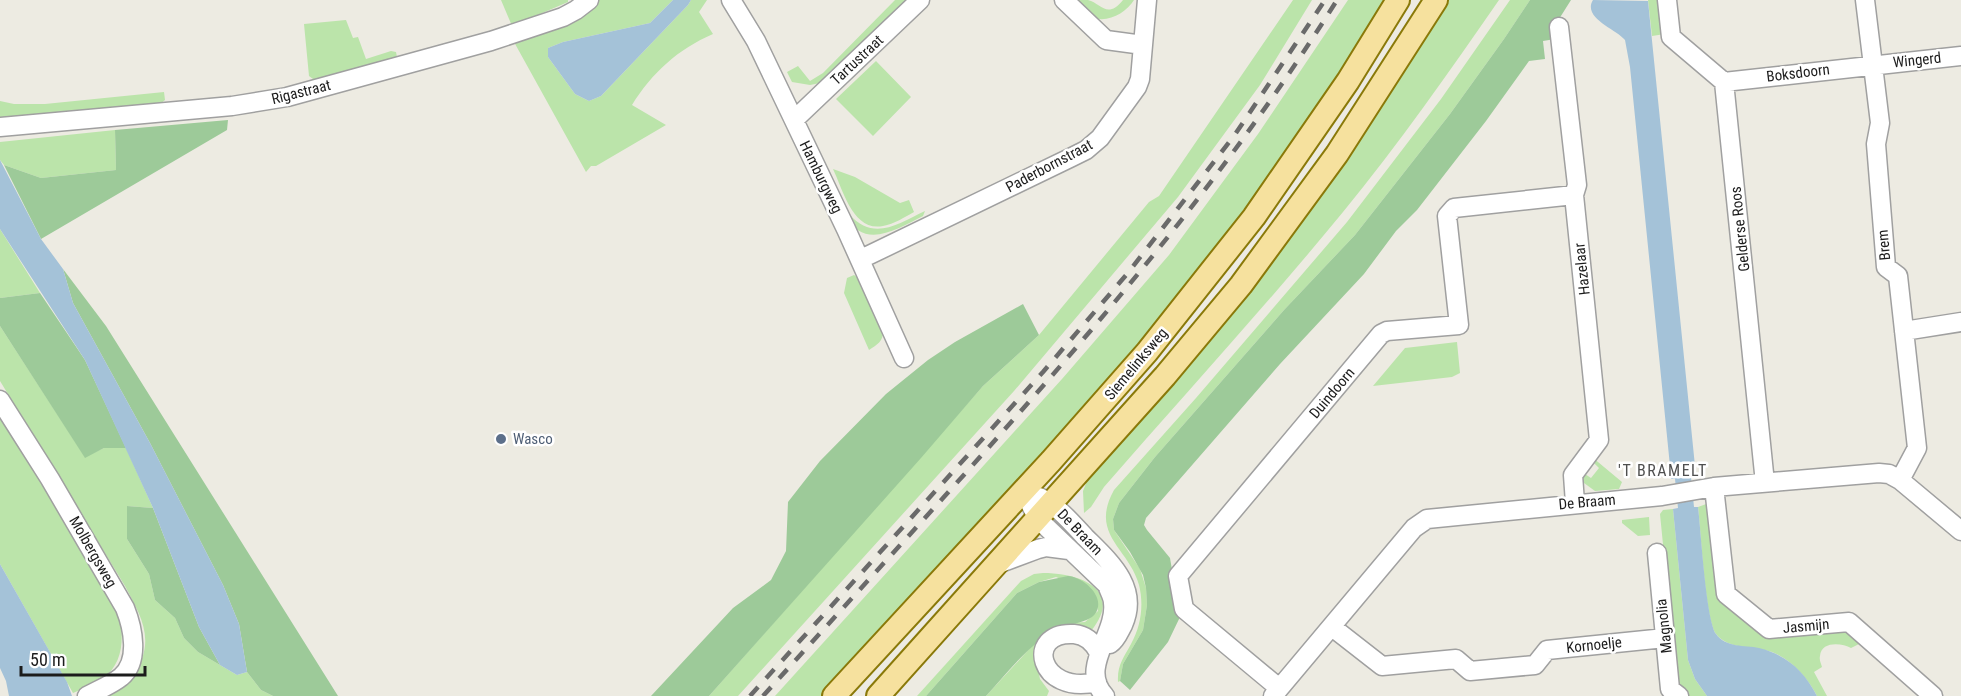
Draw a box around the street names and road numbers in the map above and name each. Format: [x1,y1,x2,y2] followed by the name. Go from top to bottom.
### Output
[827,31,887,89] street label: Tartustraat
[1892,49,1942,71] street label: Wingerd
[1765,60,1831,86] street label: Boksdoorn
[270,76,332,108] street label: Rigastraat
[1003,136,1095,196] street label: Paderbornstraat
[796,138,846,216] street label: Hamburgweg
[1727,185,1753,272] street label: Gelderse Roos
[1874,229,1894,261] street label: Brem
[1570,242,1594,296] street label: Hazelaar
[1101,324,1171,404] street label: Siemelinksweg
[1306,364,1358,422] street label: Duindoorn
[1558,491,1616,513] street label: De Braam
[1054,505,1106,559] street label: De Braam
[65,513,121,591] street label: Molbergsweg
[1652,598,1676,654] street label: Magnolia
[1782,615,1830,637] street label: Jasmijn
[1565,633,1623,657] street label: Kornoelje

